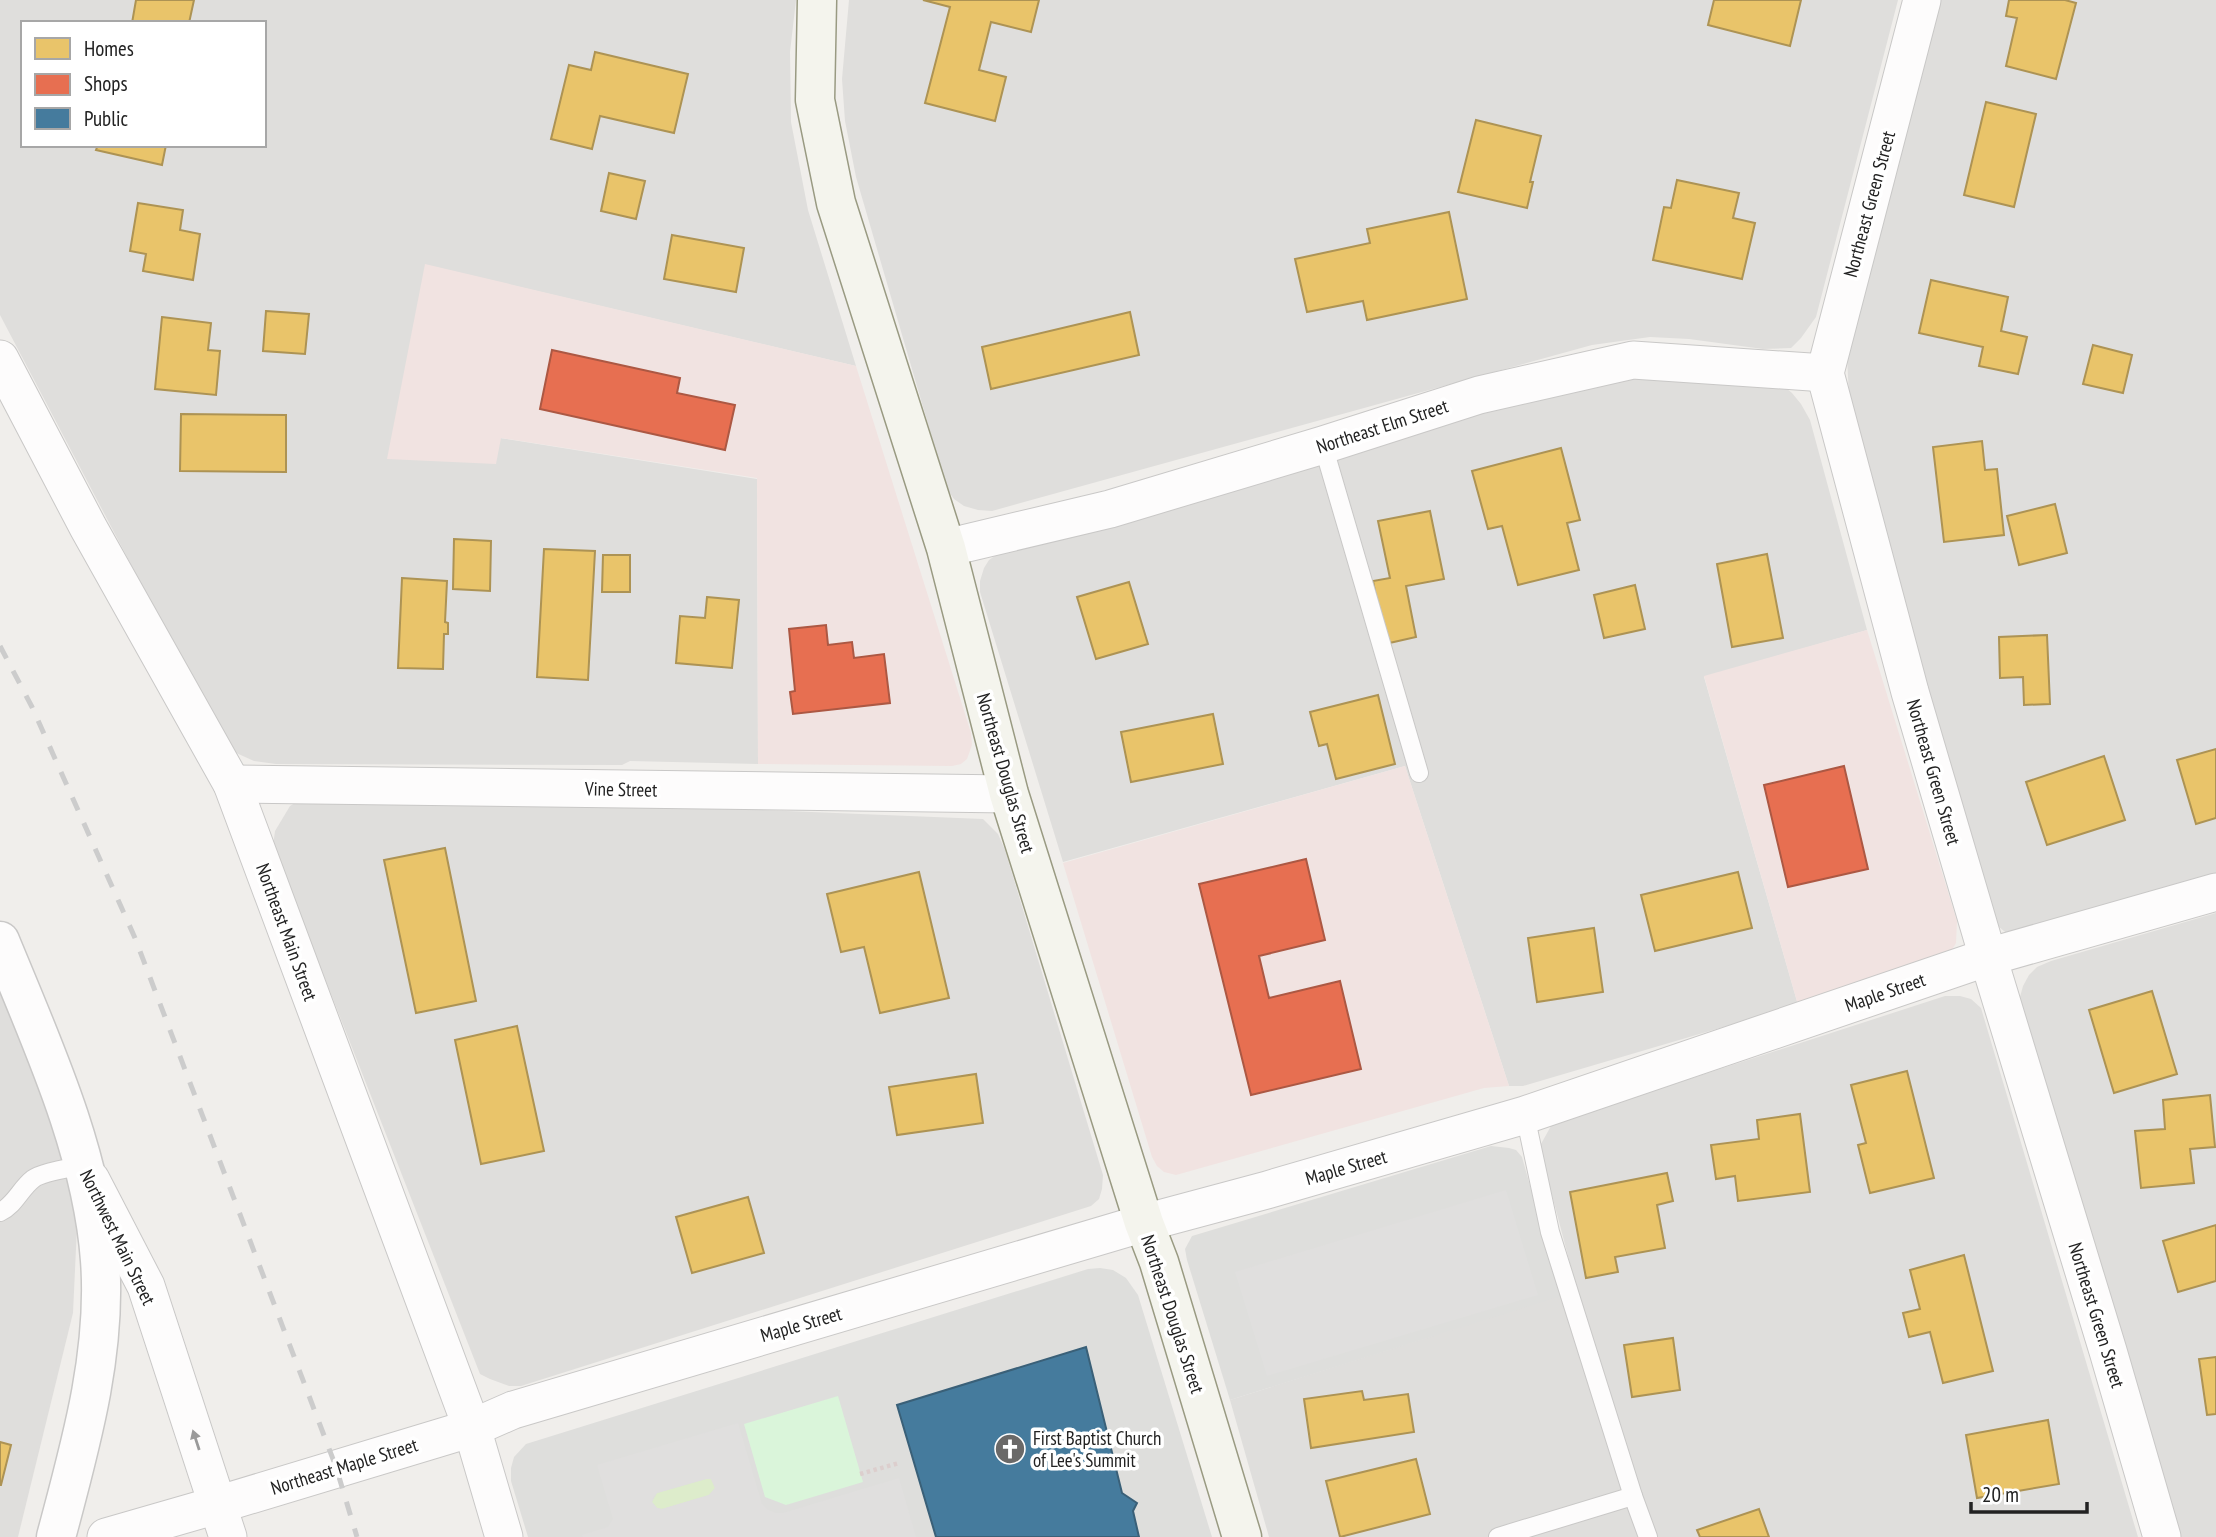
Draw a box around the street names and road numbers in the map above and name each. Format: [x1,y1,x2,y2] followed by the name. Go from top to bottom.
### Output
[1838,127,1900,280] street label: Northeast Green Street
[1313,393,1452,459] street label: Northeast Elm Street
[972,690,1041,856] street label: Northeast Douglas Street
[1902,696,1967,848] street label: Northeast Green Street
[584,776,658,802] street label: Vine Street
[251,860,323,1005] street label: Northeast Main Street
[1842,967,1929,1017] street label: Maple Street
[1303,1144,1390,1190] street label: Maple Street
[75,1165,162,1309] street label: Northwest Main Street
[1136,1232,1210,1397] street label: Northeast Douglas Street
[2064,1239,2131,1391] street label: Northeast Green Street
[758,1301,845,1347] street label: Maple Street
[268,1432,421,1500] street label: Northeast Maple Street

